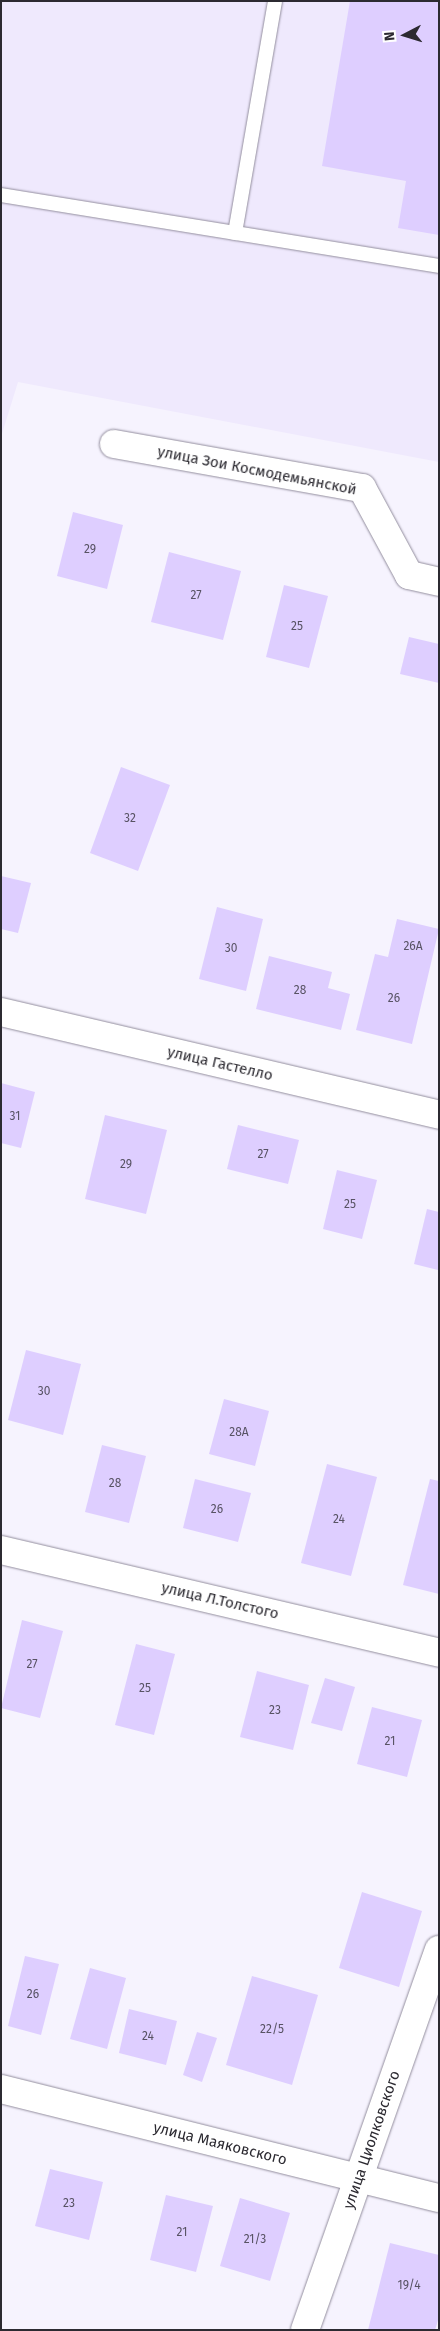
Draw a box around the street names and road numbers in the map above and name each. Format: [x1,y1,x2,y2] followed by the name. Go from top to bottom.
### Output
[156,443,358,499] street label: улица Зои Космодемьянской
[166,1043,274,1085] street label: улица Гастелло
[160,1579,280,1623] street label: улица Л.Толстого
[340,2068,404,2212] street label: улица Циолковского
[151,2119,289,2169] street label: улица Маяковского

